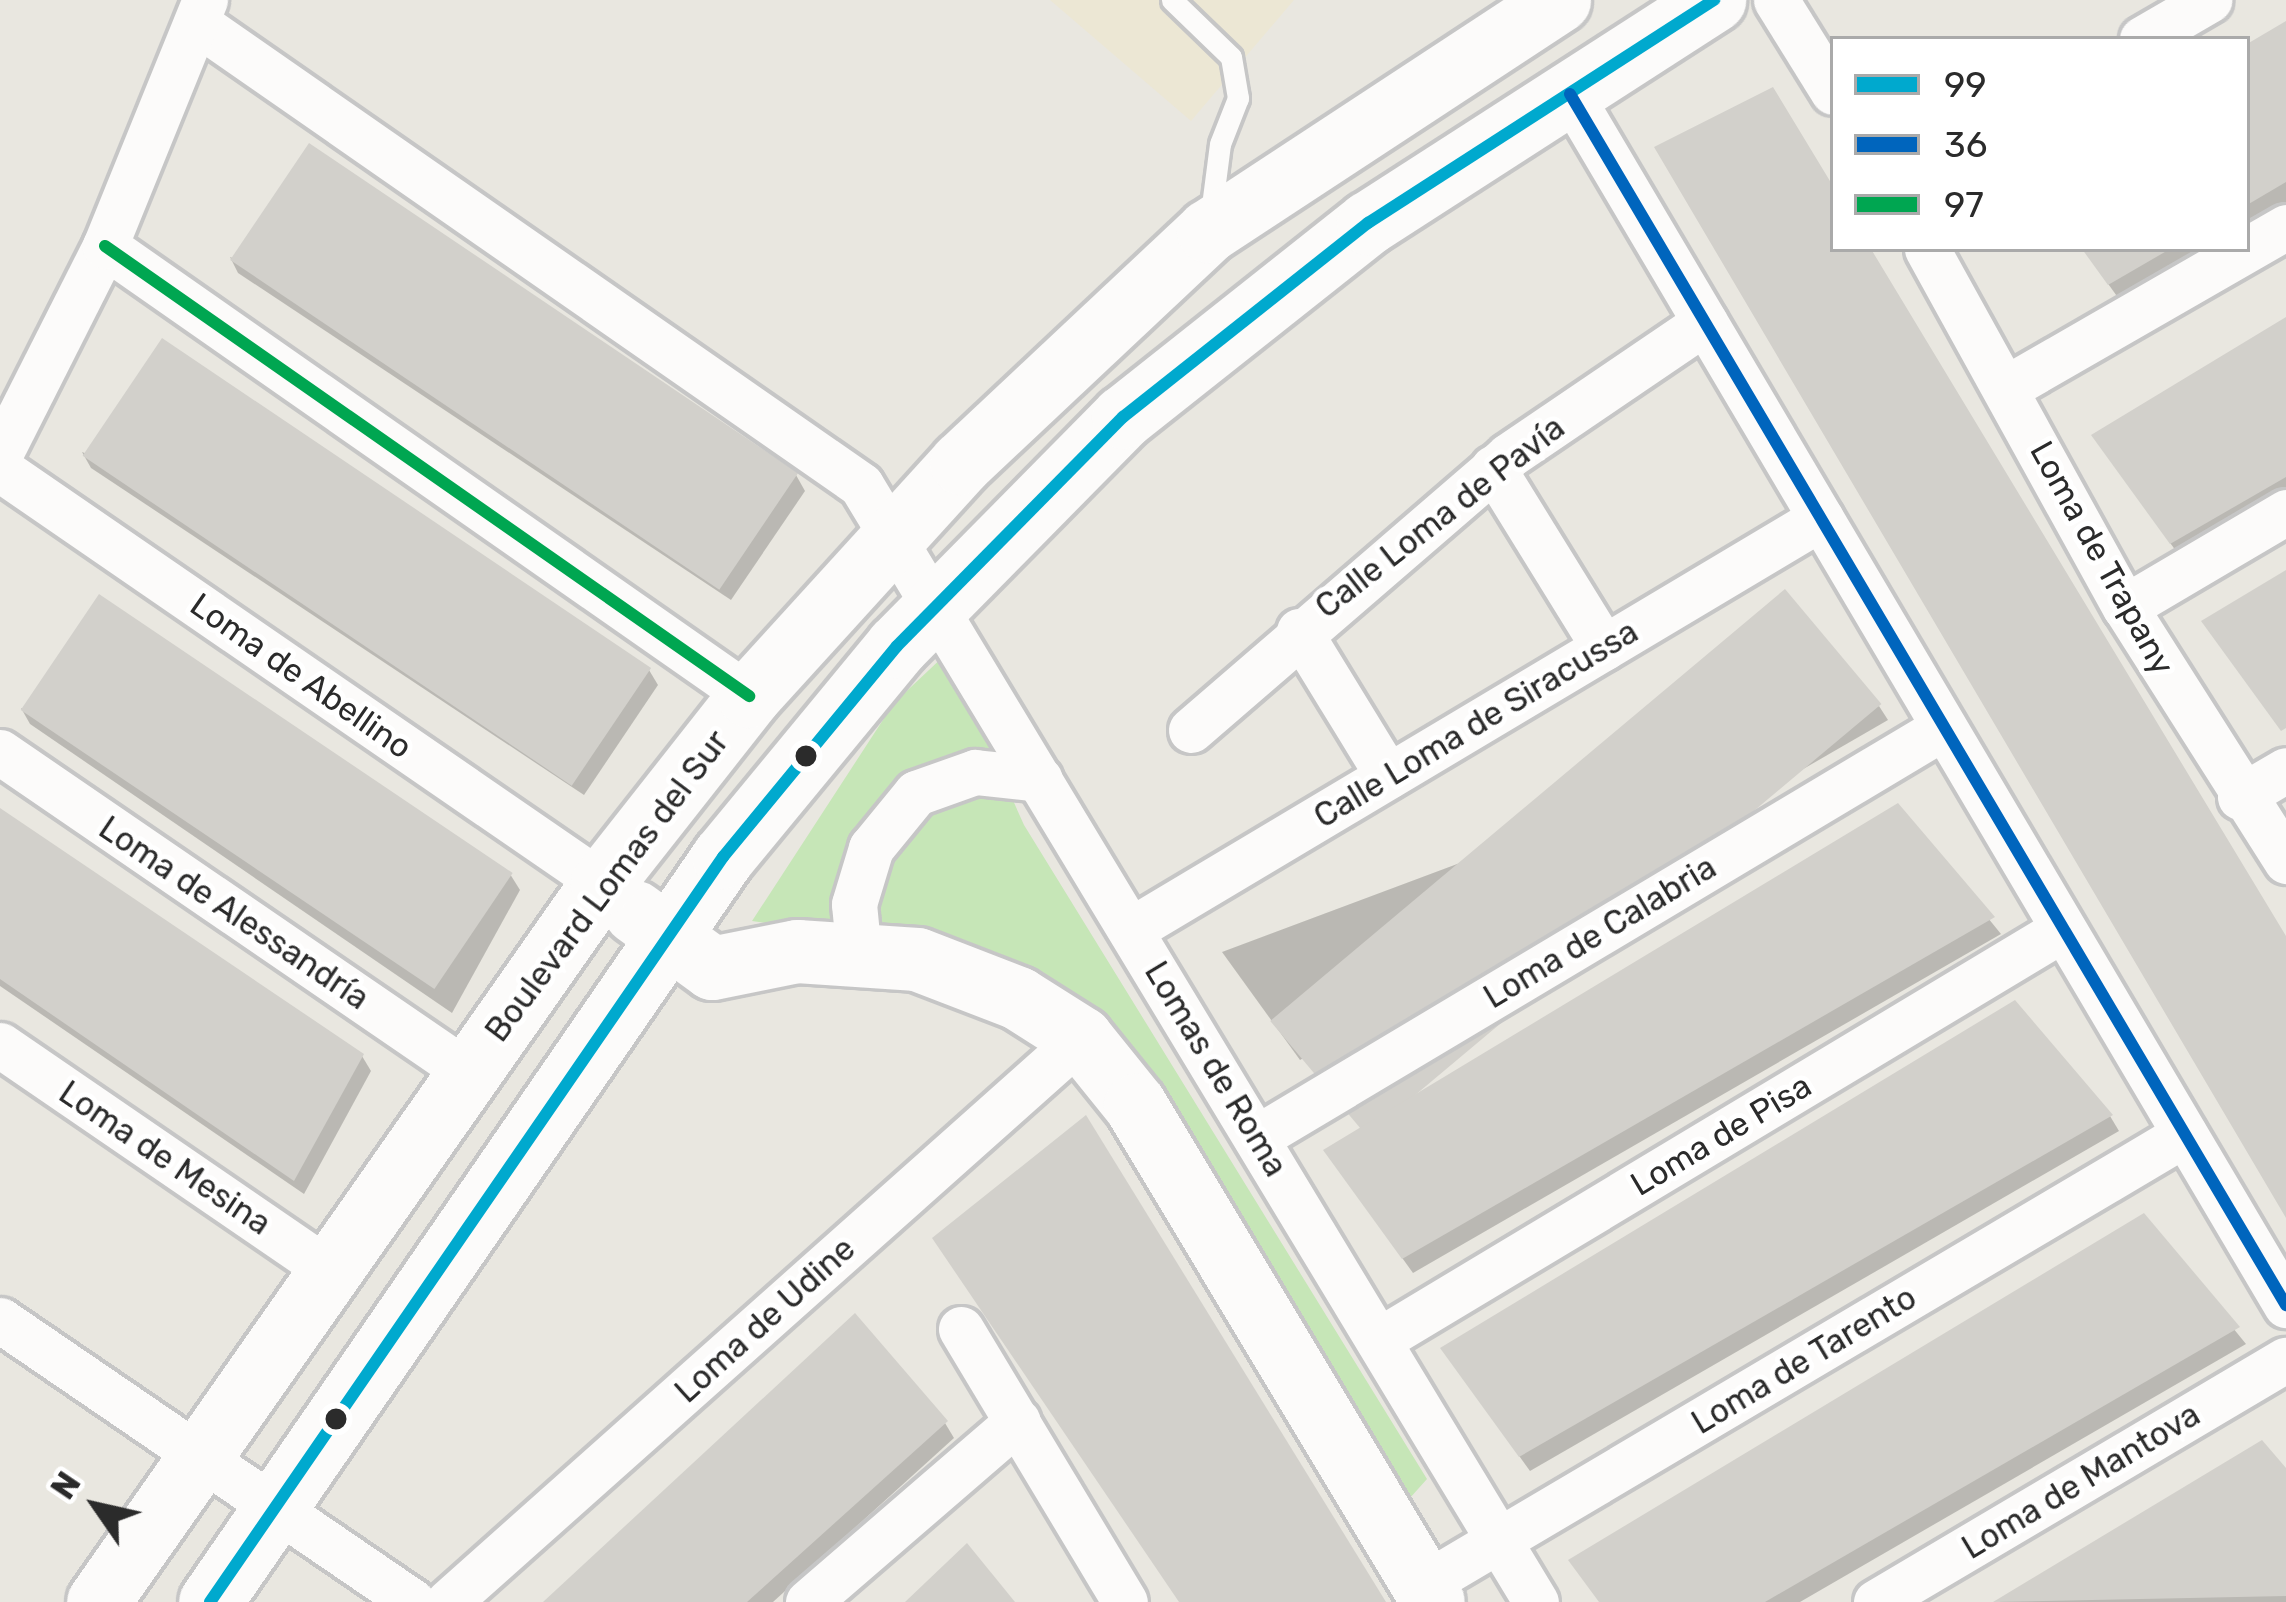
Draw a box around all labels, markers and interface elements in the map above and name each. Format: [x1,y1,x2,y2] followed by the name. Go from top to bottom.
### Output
[1830,36,2250,252] legend
[1944,63,1987,106] text: 99
[1944,123,1987,166] text: 36
[1944,183,1984,226] text: 97
[1308,407,1572,627] street label: Calle Loma de Pavía
[2021,434,2183,682] street label: Loma de Trapany
[182,585,420,767] street label: Loma de Abellino
[1307,612,1645,836] street label: Calle Loma de Siracussa
[477,723,737,1049] street label: Boulevard Lomas del Sur
[795,745,817,767] unlabelled marker
[91,808,377,1018] street label: Loma de Alessandría
[1477,847,1723,1017] street label: Loma de Calabria
[1136,954,1296,1184] street label: Lomas de Roma
[1624,1066,1818,1204] street label: Loma de Pisa
[52,1073,278,1243] street label: Loma de Mesina
[667,1229,863,1411] street label: Loma de Udine
[1684,1277,1924,1443] street label: Loma de Tarento
[1955,1394,2207,1568] street label: Loma de Mantova
[325,1408,347,1430] unlabelled marker
[36,1446,156,1566] north arrow
[43,1465,89,1506] text: N

